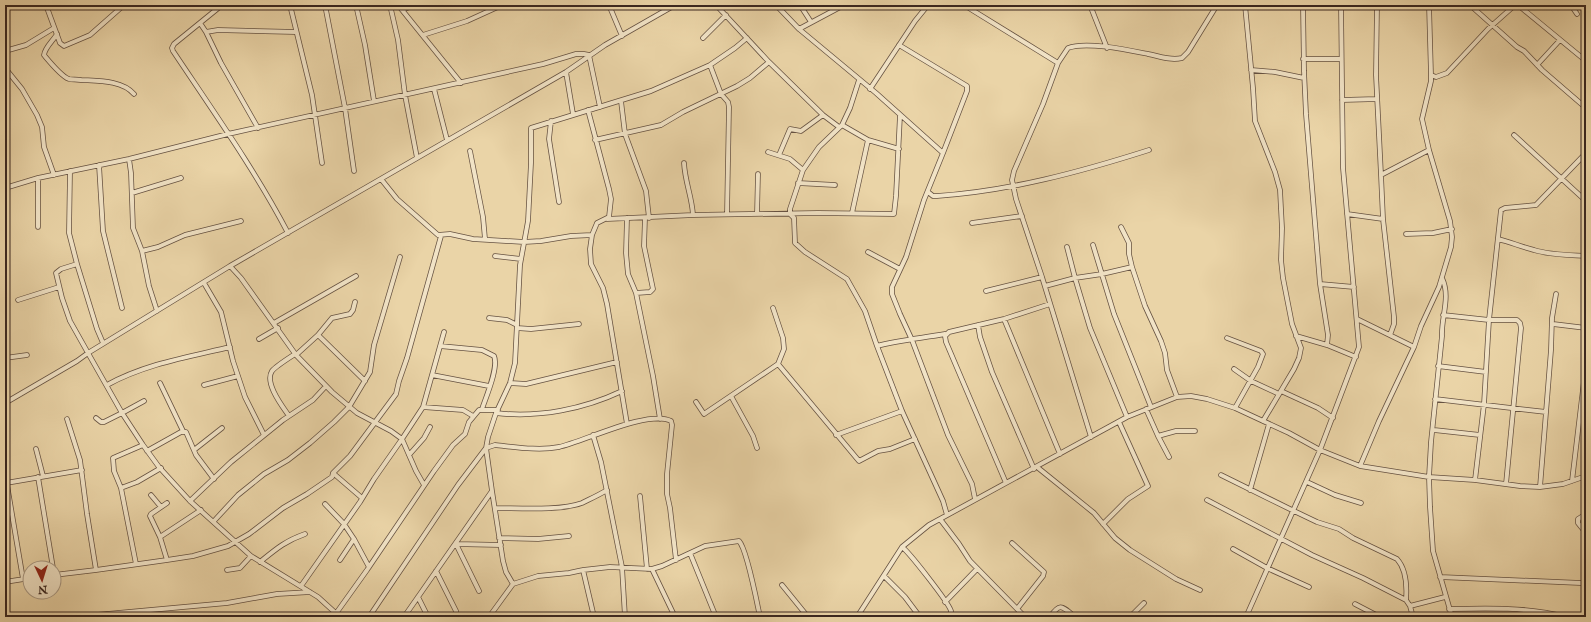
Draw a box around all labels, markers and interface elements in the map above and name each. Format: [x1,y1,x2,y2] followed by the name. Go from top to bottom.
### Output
[22,560,62,600] north arrow
[37,582,49,596] text: N

